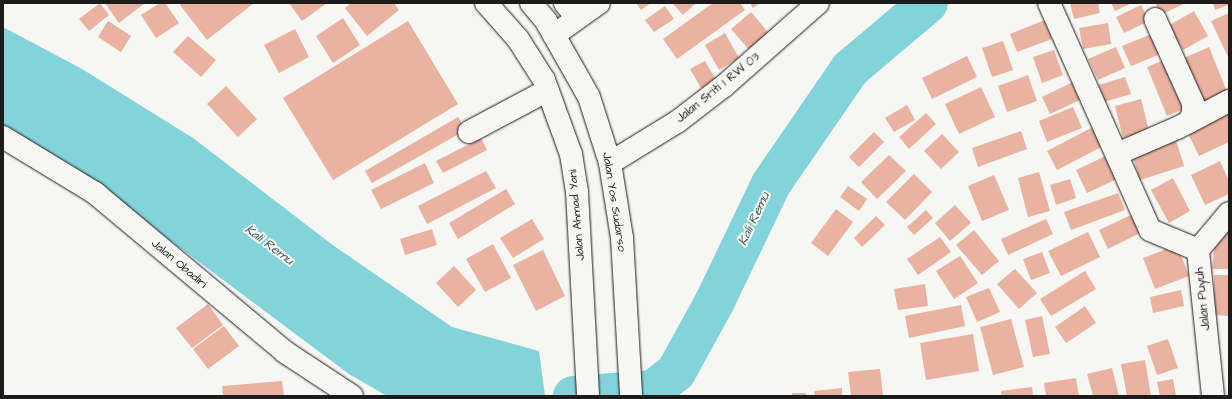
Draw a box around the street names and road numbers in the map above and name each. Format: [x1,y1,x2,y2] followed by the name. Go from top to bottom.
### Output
[673,50,763,126] street label: Jalan Sriti 1 RW 03
[599,151,629,253] street label: Jalan Yos Sudarso
[566,169,588,261] street label: Jalan Ahmad Yani
[148,236,210,292] street label: Jalan Obadiri
[1193,267,1213,331] street label: Jalan Puyuh

